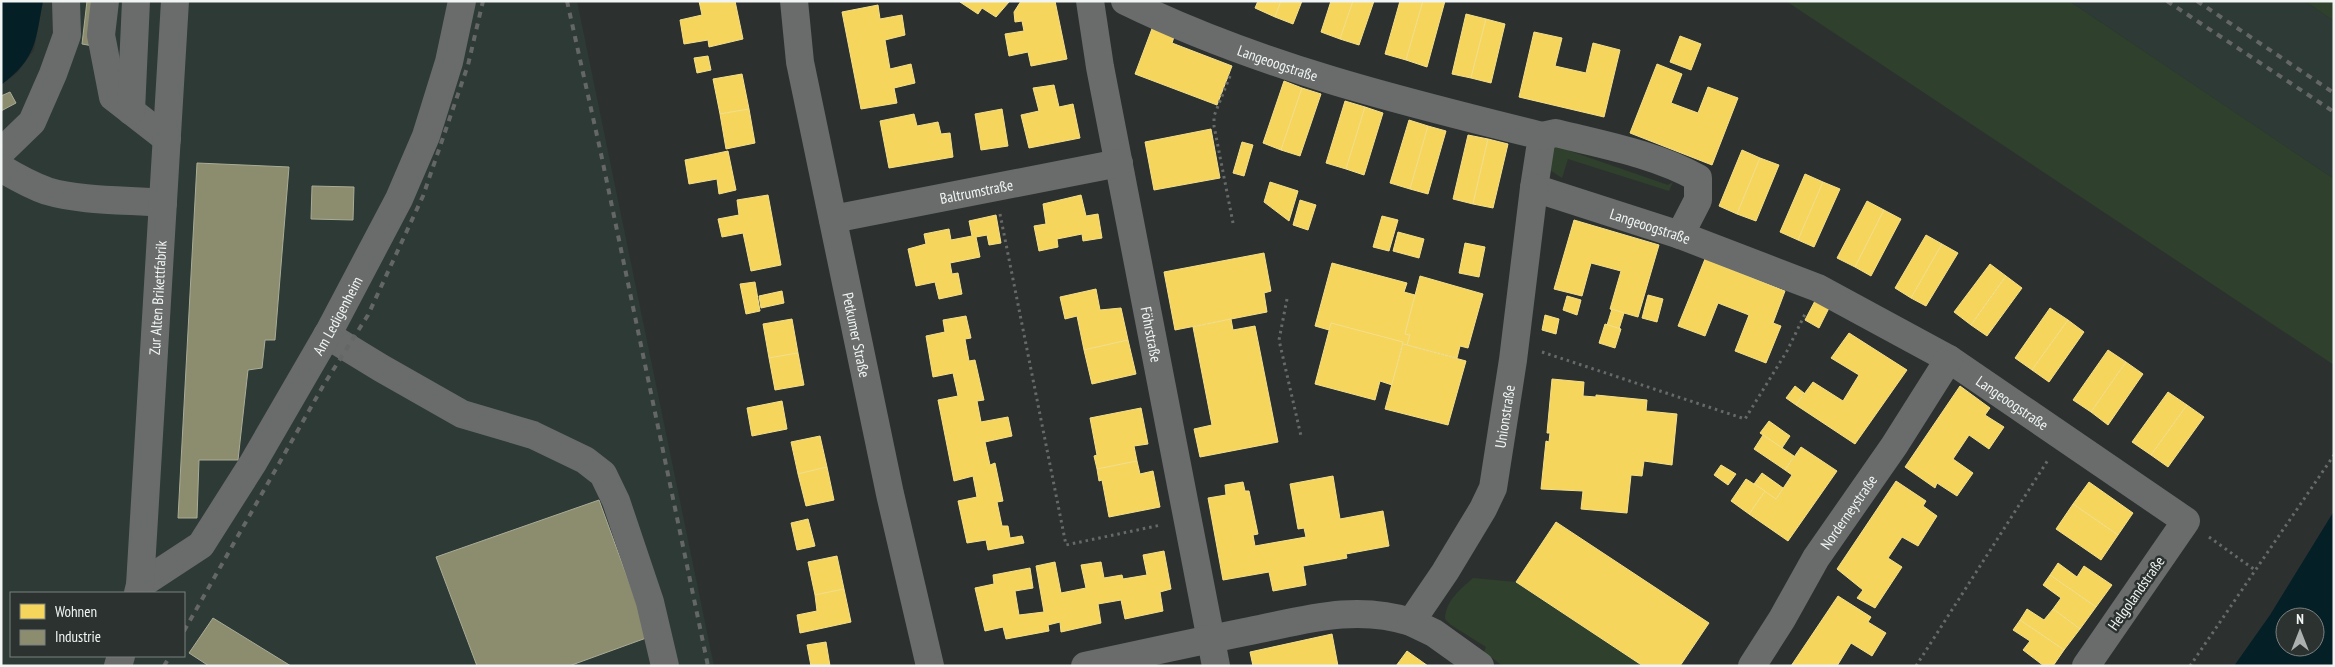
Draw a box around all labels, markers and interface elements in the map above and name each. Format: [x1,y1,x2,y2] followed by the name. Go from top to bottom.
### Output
[1235,40,1320,85] street label: Langeoogstraße
[938,175,1014,207] street label: Baltrumstraße
[1608,204,1693,248] street label: Langeoogstraße
[144,240,170,356] street label: Zur Alten Brikettfabrik
[308,273,366,358] street label: Am Ledigenheim
[839,291,875,379] street label: Petkumer Straße
[1137,305,1166,364] street label: Föhrstraße
[1973,371,2052,434] street label: Langeoogstraße
[1490,383,1519,449] street label: Unionstraße
[1816,471,1881,553] street label: Norderneystraße
[2104,552,2168,634] street label: Helgolandstraße
[10,592,185,657] legend
[55,602,97,621] text: Wohnen
[2275,607,2325,657] north arrow
[2296,610,2304,628] text: N
[55,627,101,646] text: Industrie

